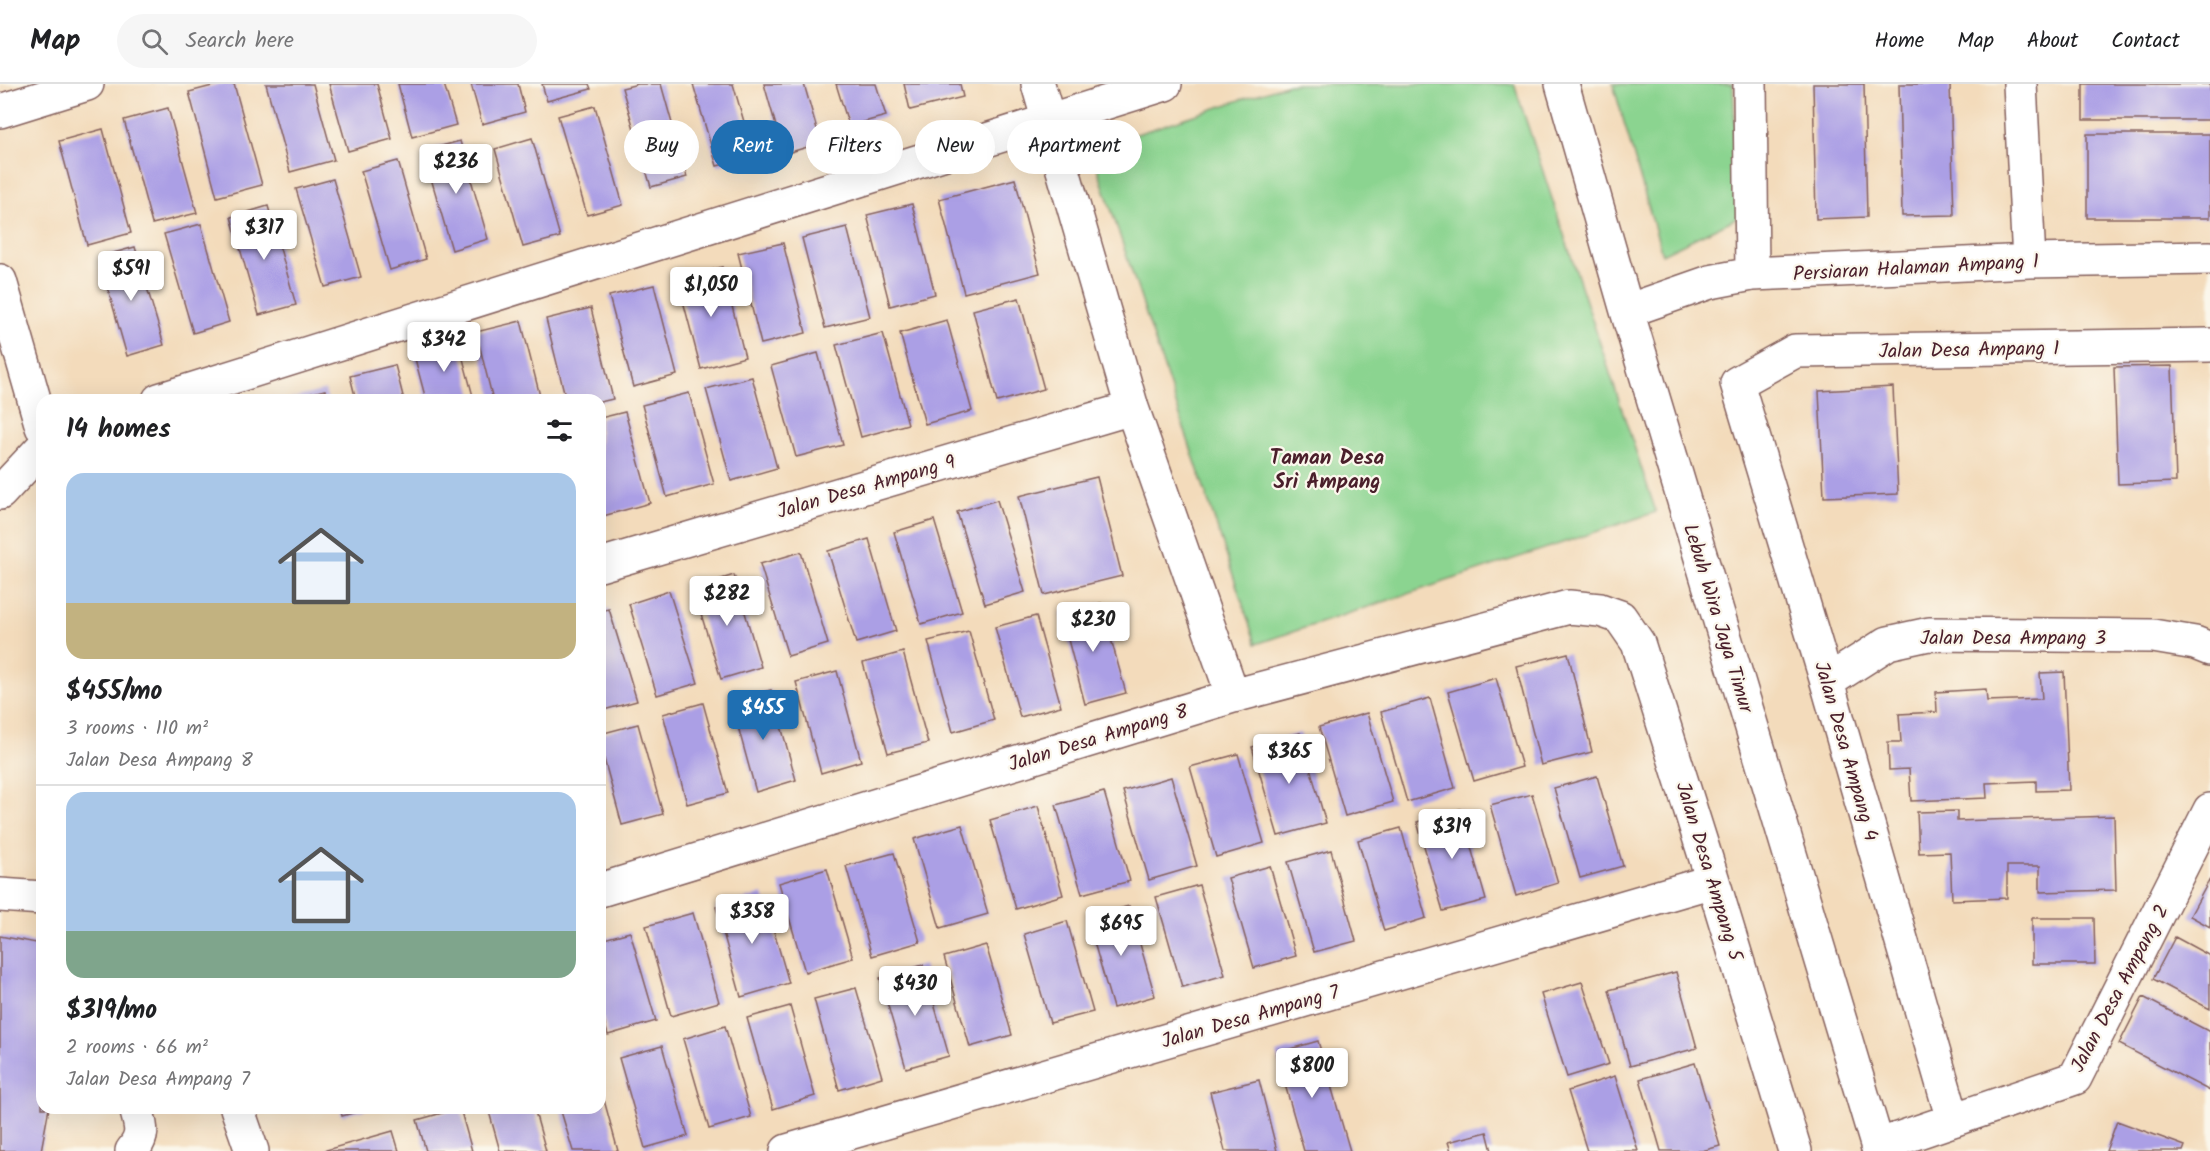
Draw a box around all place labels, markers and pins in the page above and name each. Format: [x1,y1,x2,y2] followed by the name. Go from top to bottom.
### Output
[420,144,492,195] pin: $236
[228,210,300,261] pin: $317
[95,251,167,302] pin: $591
[662,267,760,318] pin: $1,050
[408,322,480,373] pin: $342
[691,576,763,627] pin: $282
[1057,602,1129,653] pin: $230
[727,690,799,741] pin: $455
[1253,734,1325,785] pin: $365
[1416,809,1488,860] pin: $319
[716,894,788,945] pin: $358
[1085,906,1157,957] pin: $695
[879,966,951,1017] pin: $430
[1276,1048,1348,1099] pin: $800

